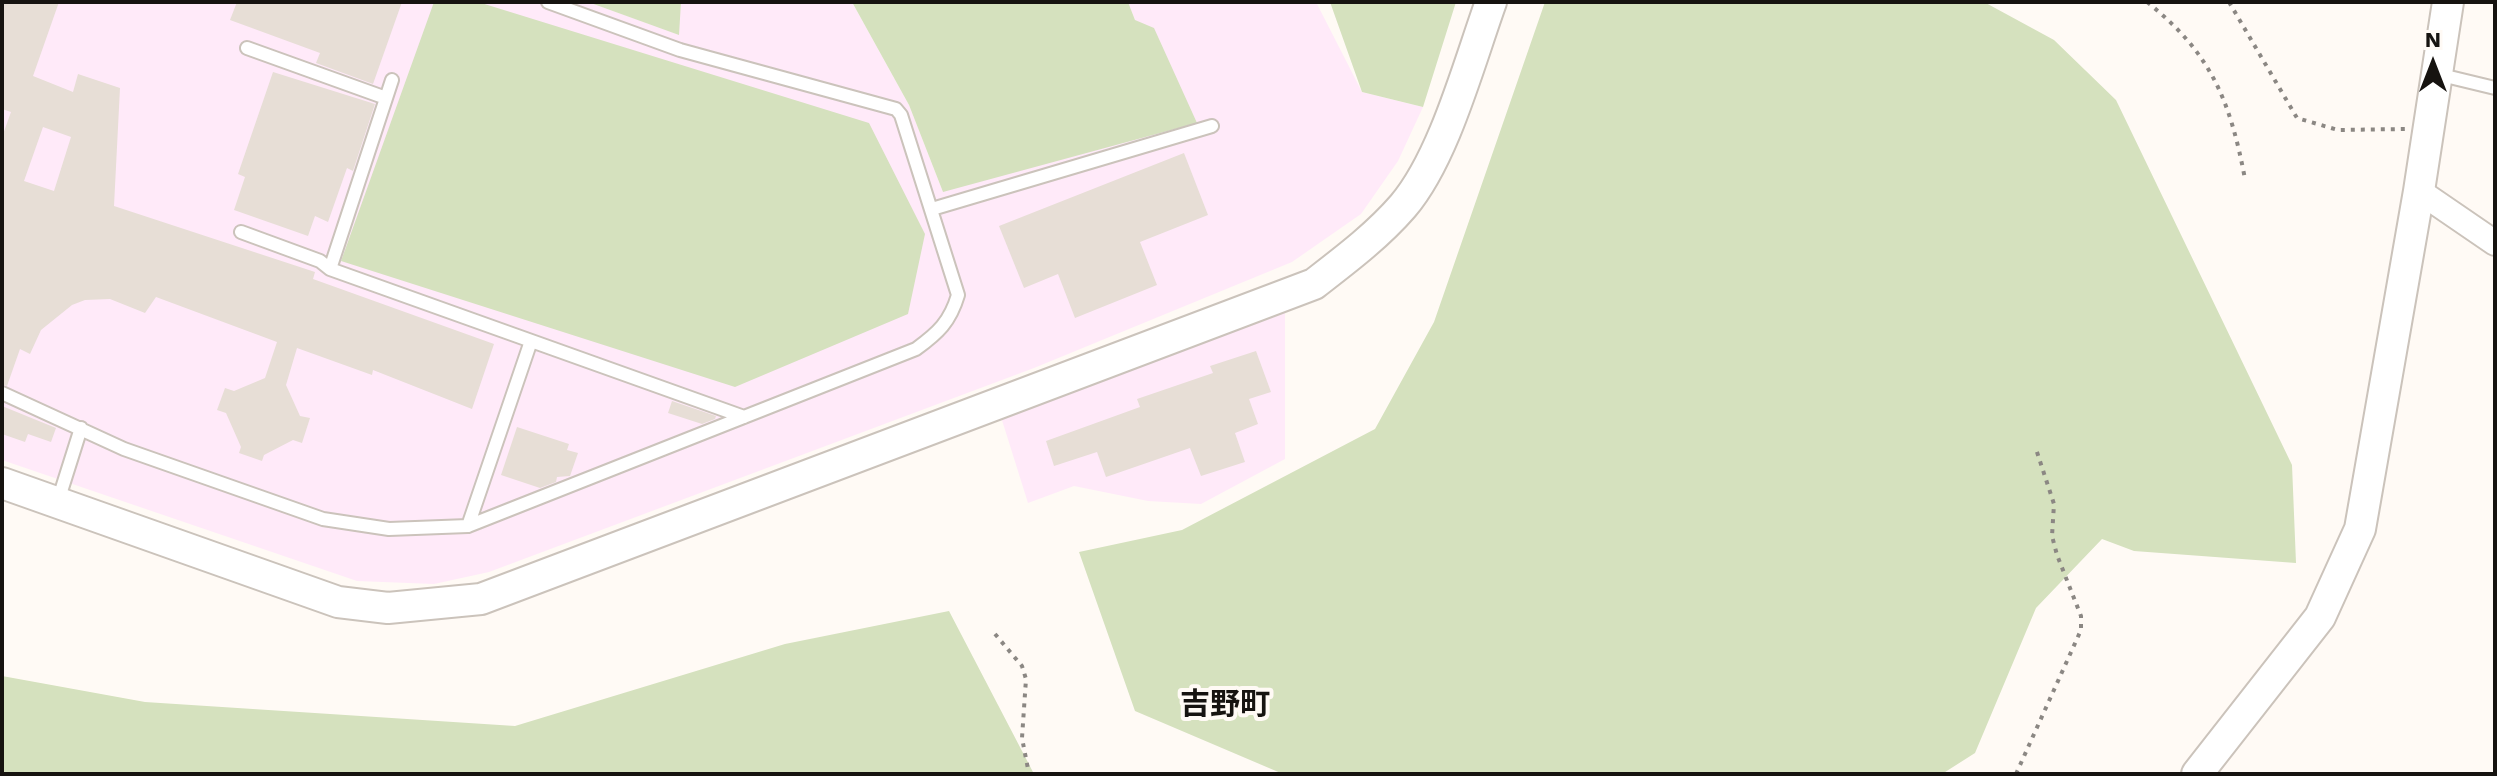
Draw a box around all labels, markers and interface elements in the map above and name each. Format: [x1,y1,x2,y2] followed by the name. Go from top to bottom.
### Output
[2393,24,2473,104] north arrow
[2425,27,2441,52] text: N
[1180,687,1270,723] district label: 吉野町

